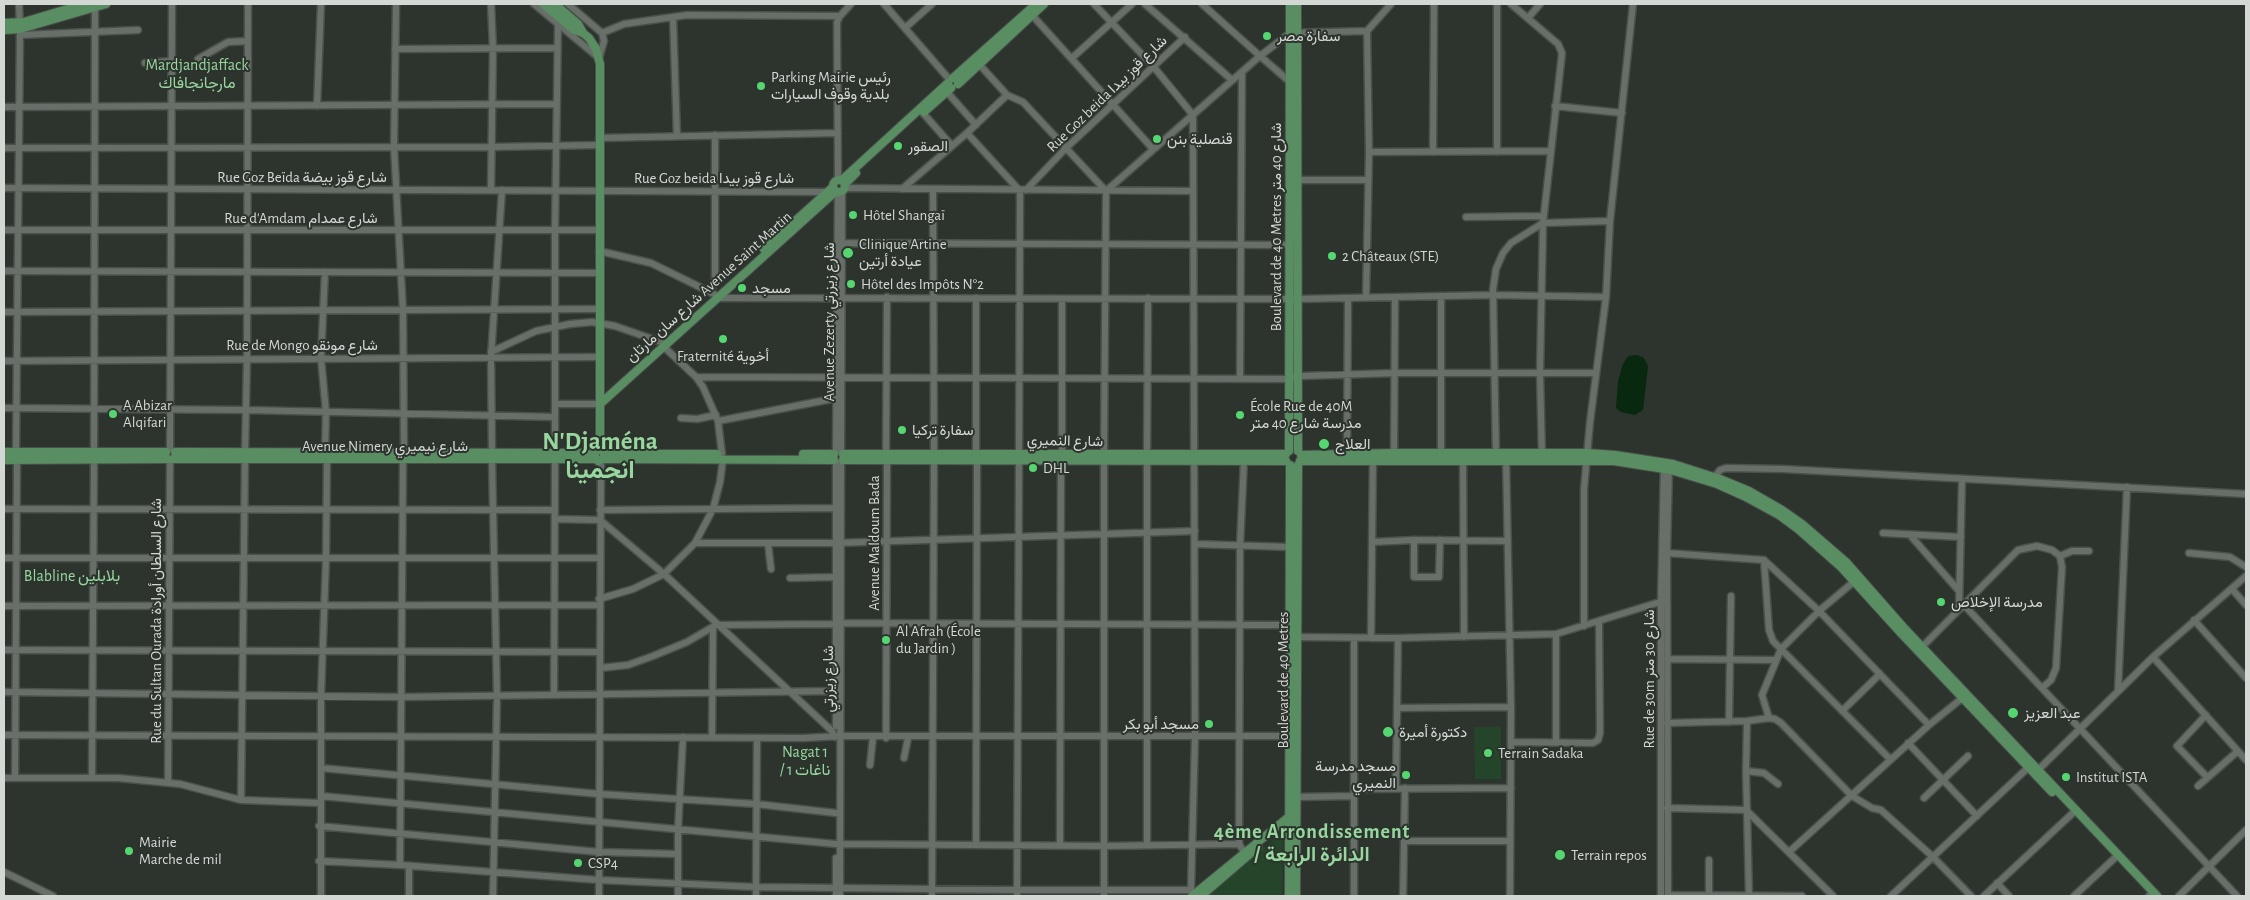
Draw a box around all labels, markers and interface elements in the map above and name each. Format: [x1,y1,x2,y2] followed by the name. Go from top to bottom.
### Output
[1277,27,1340,45] place label: سفارة مصر
[1261,30,1273,42] marker: سفارة مصر
[1043,32,1171,156] street label: Rue Goz beida شارع قوز بيدا
[136,55,258,93] district label: Mardjandjaffack مارجانجافاك
[771,68,891,103] place label: Parking Mairie رئيس بلدية وقوف السيارات
[755,80,767,92] marker: Parking Mairie رئيس بلدية وقوف السيارات
[1267,123,1285,331] street label: Boulevard de 40 Metres شارع 40 متر
[1167,130,1233,148] place label: قنصلية بنن
[1151,133,1163,145] marker: قنصلية بنن
[908,137,948,155] place label: الصقور
[892,140,904,152] marker: الصقور
[217,168,387,186] street label: Rue Goz Beïda شارع قوز بيضة
[634,169,794,187] street label: Rue Goz beida شارع قوز بيدا
[863,206,945,224] place label: Hôtel Shangaï
[623,208,795,366] street label: شارع سان مارتان Avenue Saint Martin
[224,209,378,227] street label: Rue d'Amdam شارع عمدام
[847,209,859,221] marker: Hôtel Shangaï
[859,235,947,270] place label: Clinique Artine عيادة أرتين
[820,243,838,401] street label: Avenue Zezerty شارع زيزرتي
[841,246,855,260] marker: Clinique Artine عيادة أرتين
[1342,247,1439,265] place label: 2 Châteaux (STE)
[1326,250,1338,262] marker: 2 Châteaux (STE)
[861,275,984,293] place label: Hôtel des Impôts N°2
[845,278,857,290] marker: Hôtel des Impôts N°2
[752,279,791,297] place label: مسجد
[736,282,748,294] marker: مسجد
[717,333,729,345] marker: Fraternité أخوية
[226,336,378,354] street label: Rue de Mongo شارع مونقو
[677,347,769,365] place label: Fraternité أخوية
[123,396,172,431] place label: A Abizar Alqifari
[1250,397,1361,432] place label: École Rue de 40M مدرسة شارع 40 متر
[107,408,119,420] marker: A Abizar Alqifari
[1234,409,1246,421] marker: École Rue de 40M مدرسة شارع 40 متر
[912,421,974,439] place label: سفارة تركيا
[896,424,908,436] marker: سفارة تركيا
[542,426,658,485] district label: N'Djaména انجمينا
[1027,431,1103,451] street label: شارع النميري
[1335,435,1370,453] place label: العلاج
[302,437,468,455] street label: Avenue Nimery شارع نيميري
[1317,437,1331,451] marker: العلاج
[1043,459,1069,477] place label: DHL
[1027,462,1039,474] marker: DHL
[865,475,883,611] street label: Avenue Maldoum Bada
[147,498,165,744] street label: Rue du Sultan Ourada شارع السلطان أورادة
[24,566,120,586] district label: Blabline بلابلين
[1951,593,2043,611] place label: مدرسة الإخلاص
[1935,596,1947,608] marker: مدرسة الإخلاص
[1640,609,1658,749] street label: Rue de 30m شارع 30 متر
[1274,612,1292,748] street label: Boulevard de 40 Metres
[896,622,981,657] place label: Al Afrah (École du Jardin )
[880,634,892,646] marker: Al Afrah (École du Jardin )
[819,646,837,712] street label: شارع زيزرتي
[2024,704,2081,722] place label: عبد العزيز
[2006,706,2020,720] marker: عبد العزيز
[1123,715,1199,733] place label: مسجد أبو بكر
[1203,718,1215,730] marker: مسجد أبو بكر
[1399,723,1467,741] place label: دكتورة أميرة
[1381,725,1395,739] marker: دكتورة أميرة
[778,742,832,780] district label: Nagat 1 / ناغات 1
[1498,744,1583,762] place label: Terrain Sadaka
[1482,747,1494,759] marker: Terrain Sadaka
[1315,757,1396,792] place label: مسجد مدرسة النميري
[2076,768,2147,786] place label: Institut ISTA
[1400,769,1412,781] marker: مسجد مدرسة النميري
[2060,771,2072,783] marker: Institut ISTA
[1211,820,1413,867] district label: 4ème Arrondissement / الدائرة الرابعة
[139,833,222,868] place label: Mairie Marche de mil
[123,845,135,857] marker: Mairie Marche de mil
[1571,846,1647,864] place label: Terrain repos
[1553,848,1567,862] marker: Terrain repos
[588,854,618,872] place label: CSP4
[572,857,584,869] marker: CSP4

